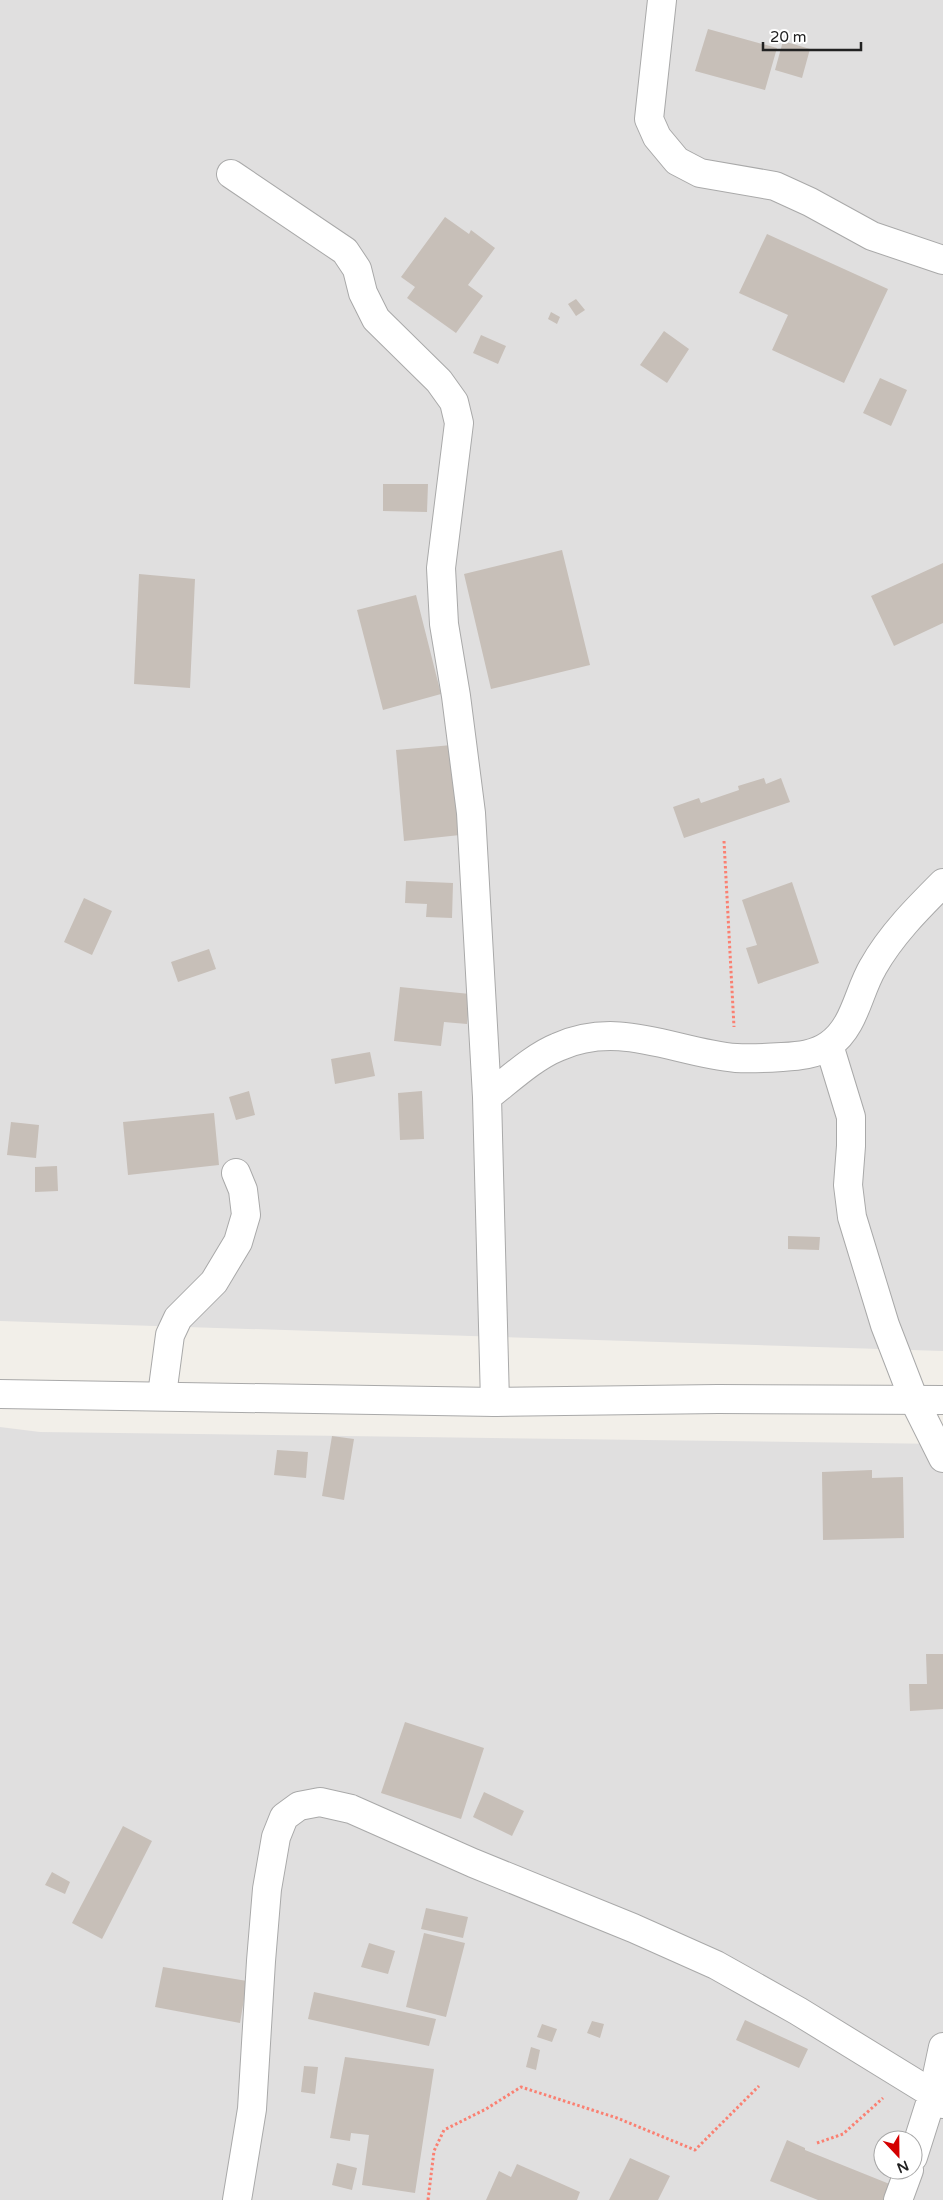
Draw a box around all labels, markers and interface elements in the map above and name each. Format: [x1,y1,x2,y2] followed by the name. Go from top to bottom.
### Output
[763,20,860,52] scale bar
[770,28,807,46] text: 20 m
[873,2130,923,2180] north arrow
[894,2157,911,2177] text: N

